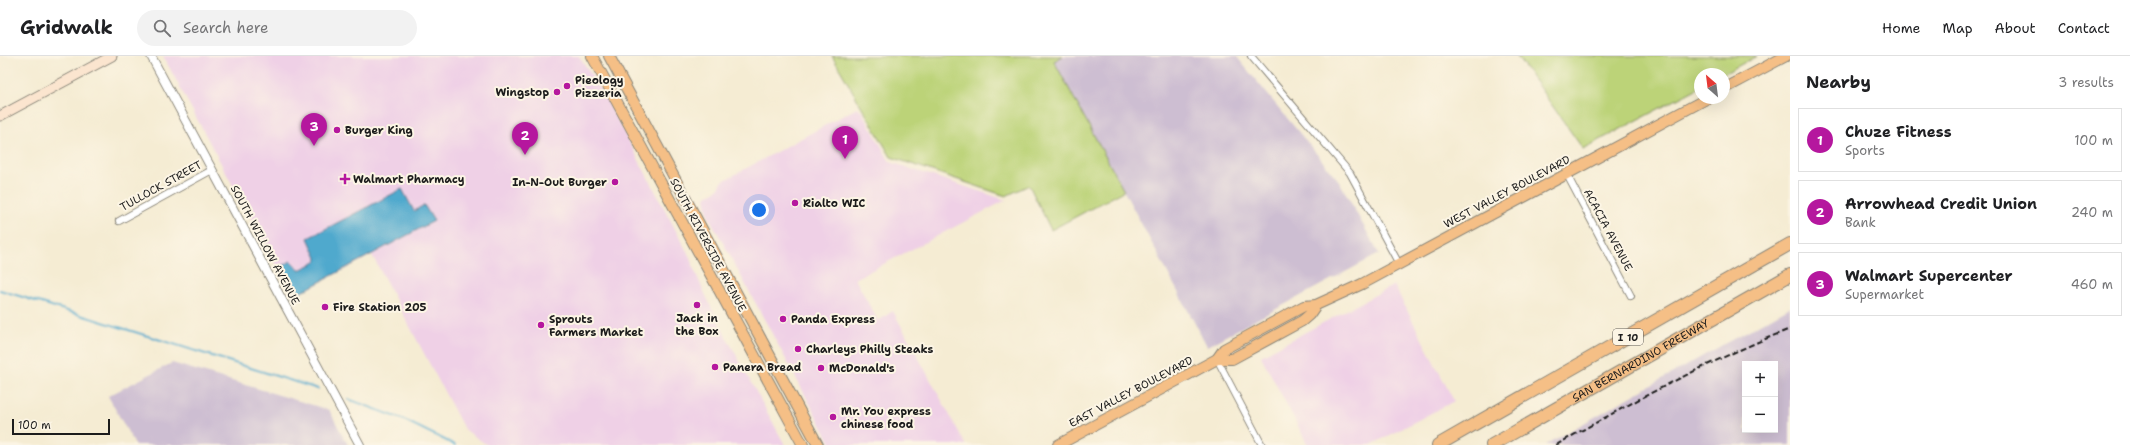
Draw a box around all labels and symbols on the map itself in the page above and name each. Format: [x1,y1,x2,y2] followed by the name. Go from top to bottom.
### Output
[1694,68,1730,104] north arrow
[575,73,624,101] place label: Pieology Pizzeria
[562,81,572,91] marker: Pieology Pizzeria
[496,85,549,100] place label: Wingstop
[552,87,562,97] marker: Wingstop
[301,113,327,146] pin: 3
[512,122,538,155] pin: 2
[345,123,413,138] place label: Burger King
[332,125,342,135] marker: Burger King
[832,126,858,159] pin: 1
[1441,152,1573,232] street label: WEST VALLEY BOULEVARD
[117,157,205,215] street label: TULLOCK STREET
[353,172,465,187] place label: Walmart Pharmacy
[340,174,350,184] marker: Walmart Pharmacy
[512,175,607,190] place label: In-N-Out Burger
[666,176,750,314] street label: SOUTH RIVERSIDE AVENUE
[610,177,620,187] marker: In-N-Out Burger
[227,183,303,308] street label: SOUTH WILLOW AVENUE
[1580,186,1636,274] street label: ACACIA AVENUE
[803,196,865,211] place label: Rialto WIC
[790,198,800,208] marker: Rialto WIC
[749,200,769,220] your location
[333,300,427,315] place label: Fire Station 205
[692,300,702,310] marker: Jack in the Box
[320,302,330,312] marker: Fire Station 205
[675,311,719,339] place label: Jack in the Box
[549,312,644,340] place label: Sprouts Farmers Market
[791,312,875,327] place label: Panda Express
[778,314,788,324] marker: Panda Express
[1569,315,1712,405] street label: SAN BERNARDINO FREEWAY
[536,320,546,330] marker: Sprouts Farmers Market
[1613,329,1643,345] road number: I 10
[806,342,934,357] place label: Charleys Philly Steaks
[793,344,803,354] marker: Charleys Philly Steaks
[1066,353,1196,431] street label: EAST VALLEY BOULEVARD
[723,360,802,375] place label: Panera Bread
[829,361,895,376] place label: McDonald's
[710,362,720,372] marker: Panera Bread
[816,363,826,373] marker: McDonald's
[841,404,931,432] place label: Mr. You express chinese food
[828,412,838,422] marker: Mr. You express chinese food
[12,417,110,436] scale bar

